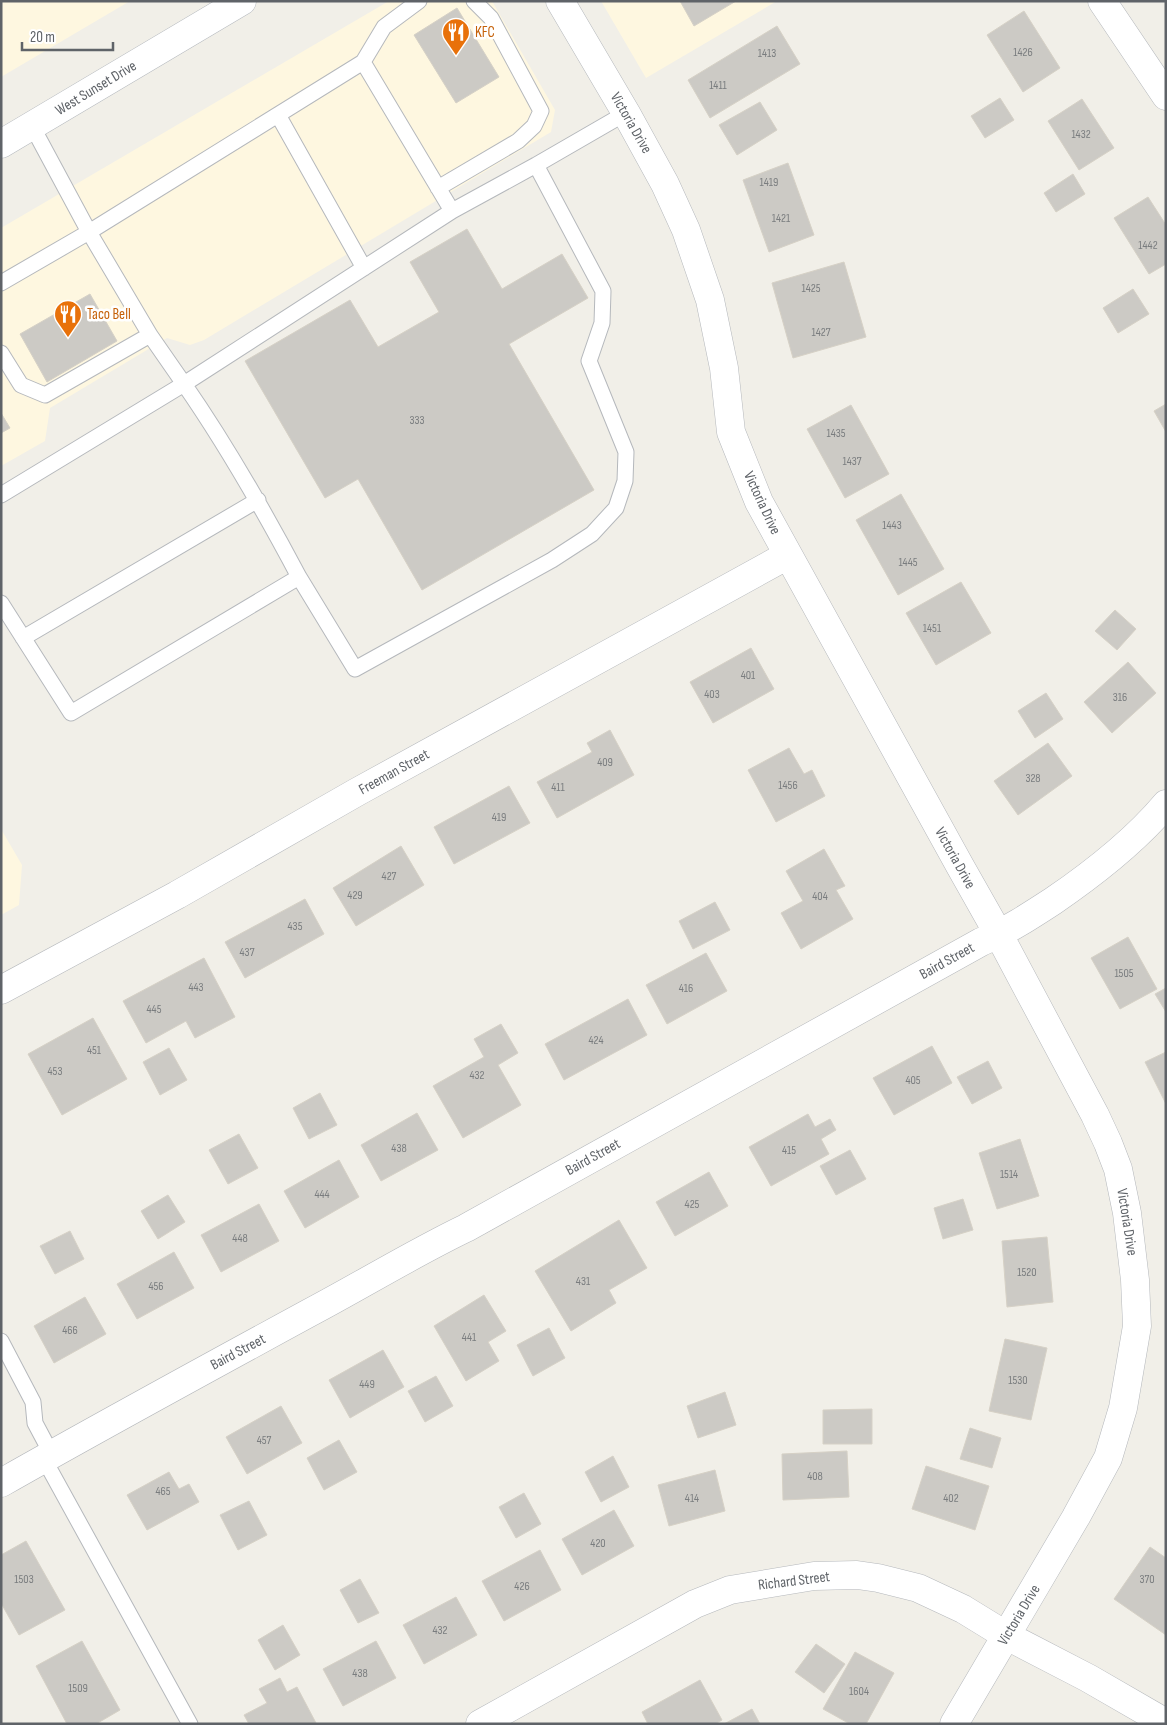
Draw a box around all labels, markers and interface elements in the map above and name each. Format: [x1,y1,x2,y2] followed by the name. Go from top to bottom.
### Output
[441,17,471,56] restaurant icon: KFC
[22,20,114,52] scale bar
[475,23,495,42] place label: KFC
[30,28,55,47] text: 20 m
[1013,45,1033,60] house number: 1426
[758,46,776,61] house number: 1413
[52,56,140,120] street label: West Sunset Drive
[709,78,728,93] house number: 1411
[606,89,656,157] street label: Victoria Drive
[1071,127,1091,142] house number: 1432
[760,175,778,190] house number: 1419
[772,211,791,226] house number: 1421
[1138,238,1158,253] house number: 1442
[801,281,821,296] house number: 1425
[53,299,83,338] restaurant icon: Taco Bell
[87,305,131,324] place label: Taco Bell
[811,325,831,340] house number: 1427
[409,413,425,428] house number: 333
[826,426,846,441] house number: 1435
[842,454,862,469] house number: 1437
[739,468,785,538] street label: Victoria Drive
[882,518,902,533] house number: 1443
[898,555,918,570] house number: 1445
[923,621,942,636] house number: 1451
[741,668,756,683] house number: 401
[704,687,720,702] house number: 403
[1113,690,1127,705] house number: 316
[355,745,433,799] street label: Freeman Street
[597,755,613,770] house number: 409
[1025,771,1041,786] house number: 328
[778,778,798,793] house number: 1456
[551,780,566,795] house number: 411
[492,810,506,825] house number: 419
[930,824,980,892] street label: Victoria Drive
[382,869,397,884] house number: 427
[347,888,363,903] house number: 429
[812,889,828,904] house number: 404
[288,919,303,934] house number: 435
[916,938,978,984] street label: Baird Street
[240,945,255,960] house number: 437
[1114,966,1134,981] house number: 1505
[188,980,204,995] house number: 443
[679,981,693,996] house number: 416
[147,1002,162,1017] house number: 445
[589,1033,603,1048] house number: 424
[87,1043,102,1058] house number: 451
[48,1064,62,1079] house number: 453
[469,1068,485,1083] house number: 432
[905,1073,921,1088] house number: 405
[562,1134,624,1180] street label: Baird Street
[391,1141,407,1156] house number: 438
[782,1143,796,1158] house number: 415
[1000,1167,1018,1182] house number: 1514
[314,1187,330,1202] house number: 444
[1112,1187,1142,1257] street label: Victoria Drive
[685,1197,700,1212] house number: 425
[232,1231,248,1246] house number: 448
[1017,1265,1037,1280] house number: 1520
[576,1274,591,1289] house number: 431
[148,1279,164,1294] house number: 456
[62,1323,78,1338] house number: 466
[207,1329,269,1374] street label: Baird Street
[462,1330,477,1345] house number: 441
[1008,1373,1028,1388] house number: 1530
[359,1377,375,1392] house number: 449
[257,1433,272,1448] house number: 457
[807,1469,823,1484] house number: 408
[155,1484,171,1499] house number: 465
[685,1491,699,1506] house number: 414
[943,1491,959,1506] house number: 402
[590,1536,606,1551] house number: 420
[757,1567,831,1595] street label: Richard Street
[14,1572,34,1587] house number: 1503
[1139,1572,1155,1587] house number: 370
[514,1579,530,1594] house number: 426
[993,1581,1045,1649] street label: Victoria Drive
[432,1623,448,1638] house number: 432
[352,1666,368,1681] house number: 438
[68,1681,88,1696] house number: 1509
[849,1684,869,1699] house number: 1604

